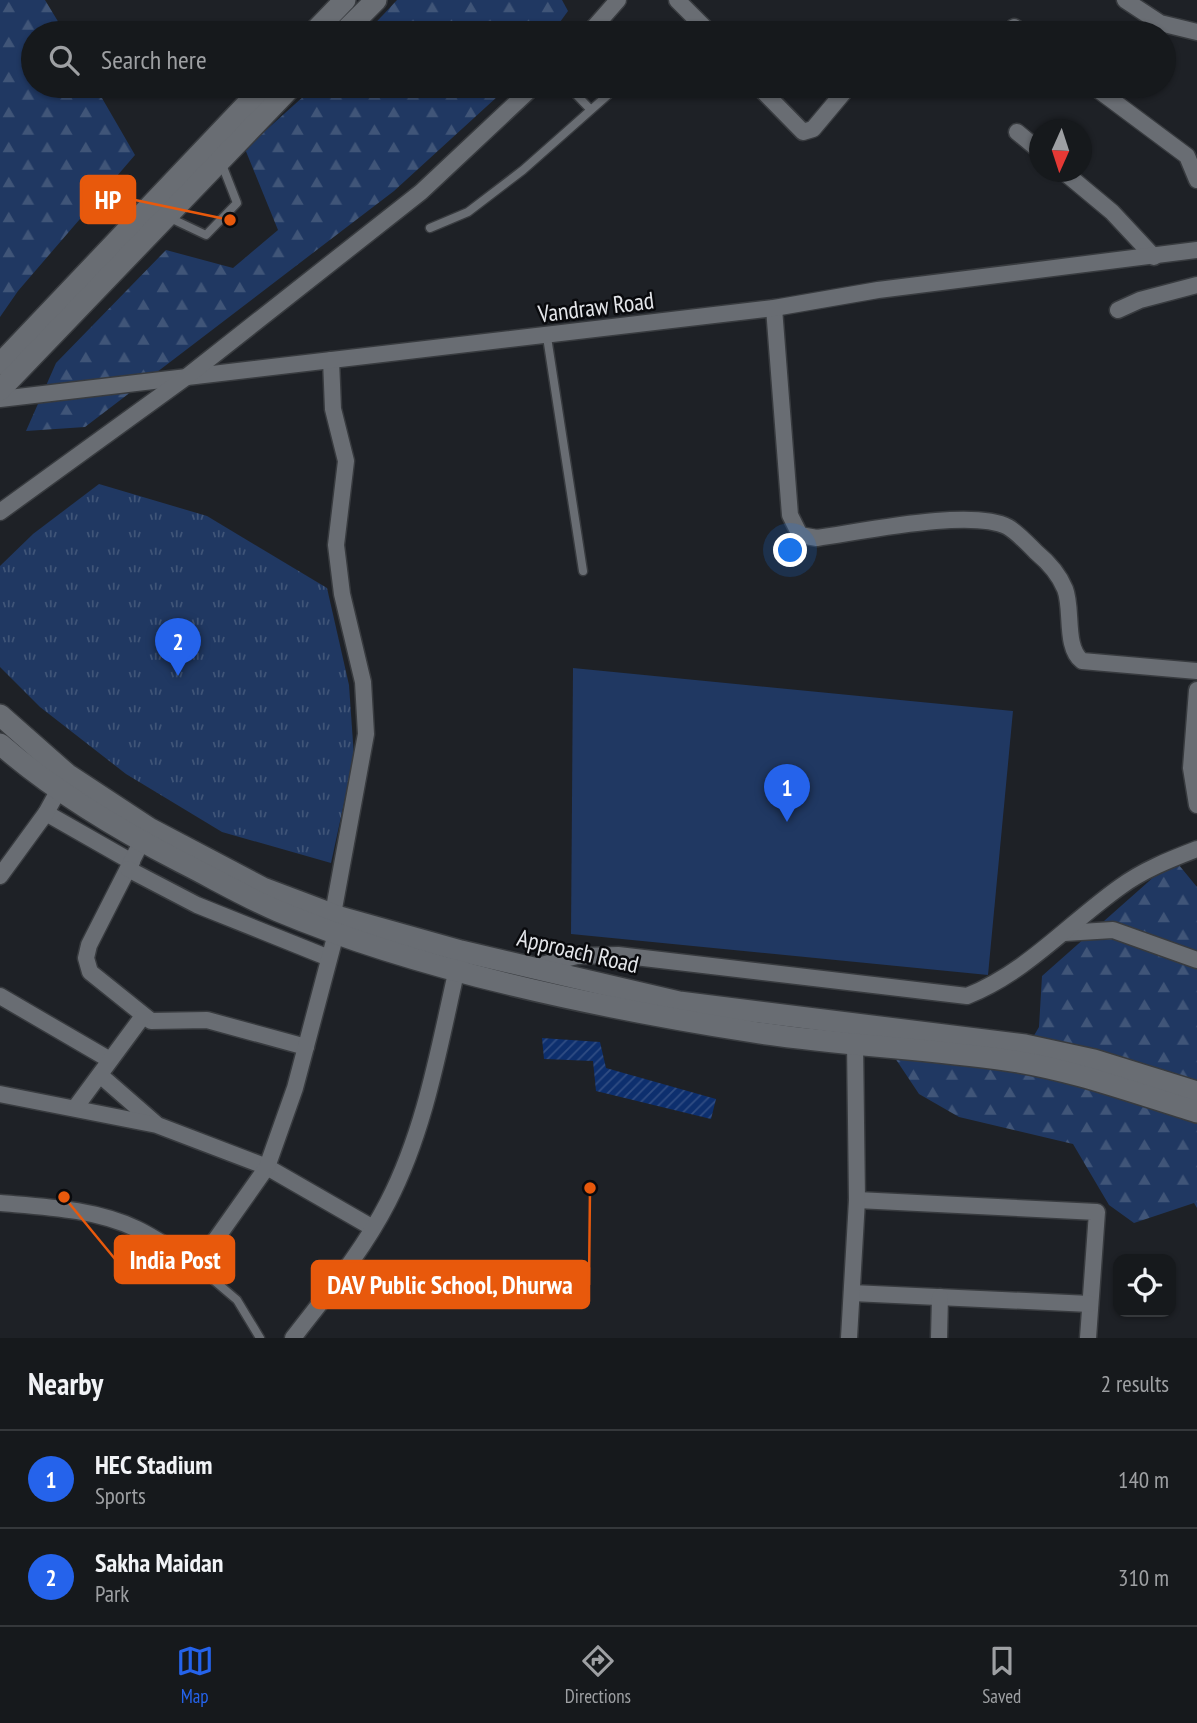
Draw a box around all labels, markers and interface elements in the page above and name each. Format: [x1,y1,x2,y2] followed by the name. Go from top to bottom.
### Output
[21,21,1176,98] search box
[45,41,83,79] icon: search
[101,43,207,76] text: Search here
[1029,119,1092,182] north arrow
[81,176,135,223] callout: HP
[95,183,121,216] text: HP
[535,285,656,330] street label: Vandraw Road
[773,533,807,567] your location
[155,618,201,676] pin: 2
[764,764,810,822] pin: 1
[514,922,642,980] street label: Approach Road
[115,1236,234,1283] callout: India Post
[129,1243,221,1276] text: India Post
[1113,1254,1176,1317] map controls
[1113,1254,1176,1317] button: locate
[312,1261,589,1308] callout: DAV Public School, Dhurwa
[327,1268,573,1301] text: DAV Public School, Dhurwa
[28,1364,103,1403] text: Nearby
[1101,1369,1169,1398] text: 2 results
[95,1448,212,1481] text: HEC Stadium
[46,1465,57,1494] text: 1
[1118,1465,1169,1494] text: 140 m
[95,1481,146,1510] text: Sports
[95,1546,223,1579] text: Sakha Maidan
[46,1563,57,1592] text: 2
[1118,1563,1169,1592] text: 310 m
[95,1579,129,1608] text: Park
[176,1642,214,1708] tab: Map
[565,1642,631,1708] tab: Directions
[982,1642,1021,1708] tab: Saved

